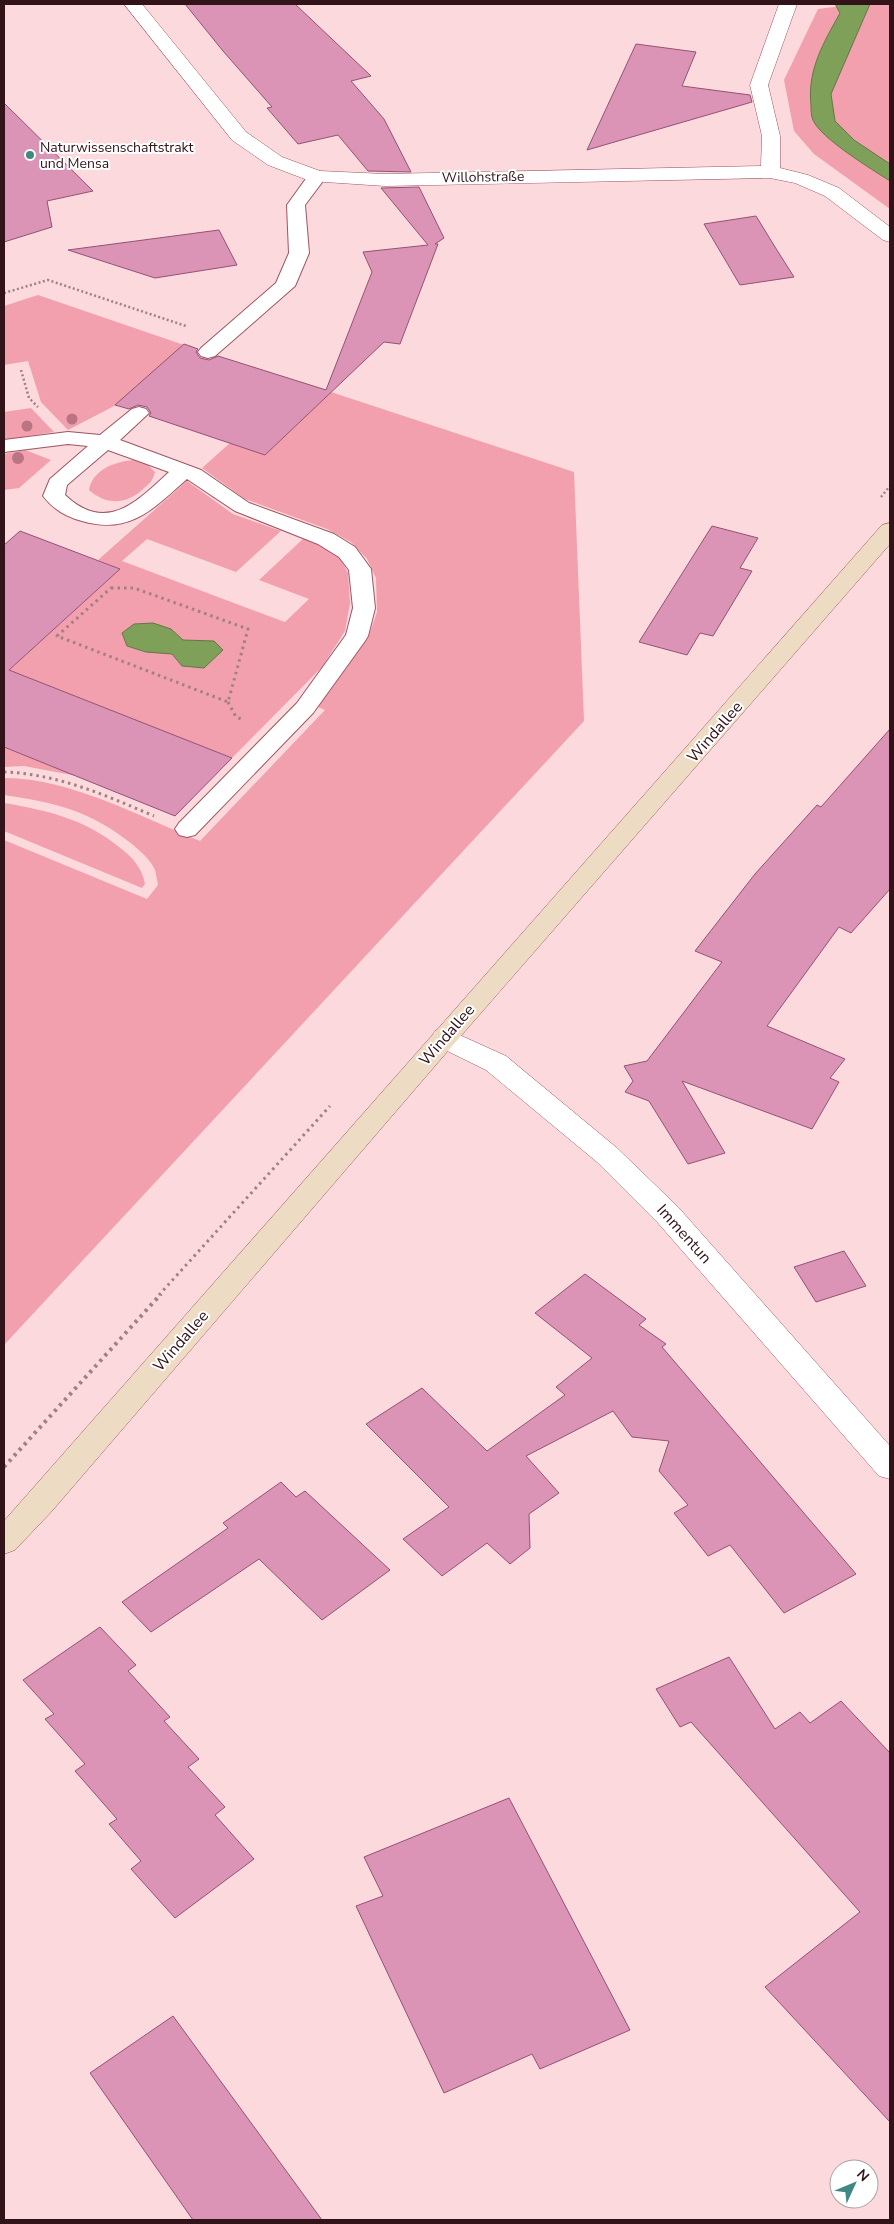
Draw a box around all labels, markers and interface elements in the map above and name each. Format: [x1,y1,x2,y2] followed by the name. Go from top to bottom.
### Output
[40,138,193,173] place label: Naturwissenschaftstrakt und Mensa
[24,149,36,161] marker: Naturwissenschaftstrakt und Mensa
[442,167,524,187] street label: Willohstraße
[682,697,748,767] street label: Windallee
[414,1000,480,1070] street label: Windallee
[651,1200,717,1268] street label: Immentun
[148,1306,214,1376] street label: Windallee
[829,2159,879,2209] north arrow
[853,2165,873,2186] text: N

